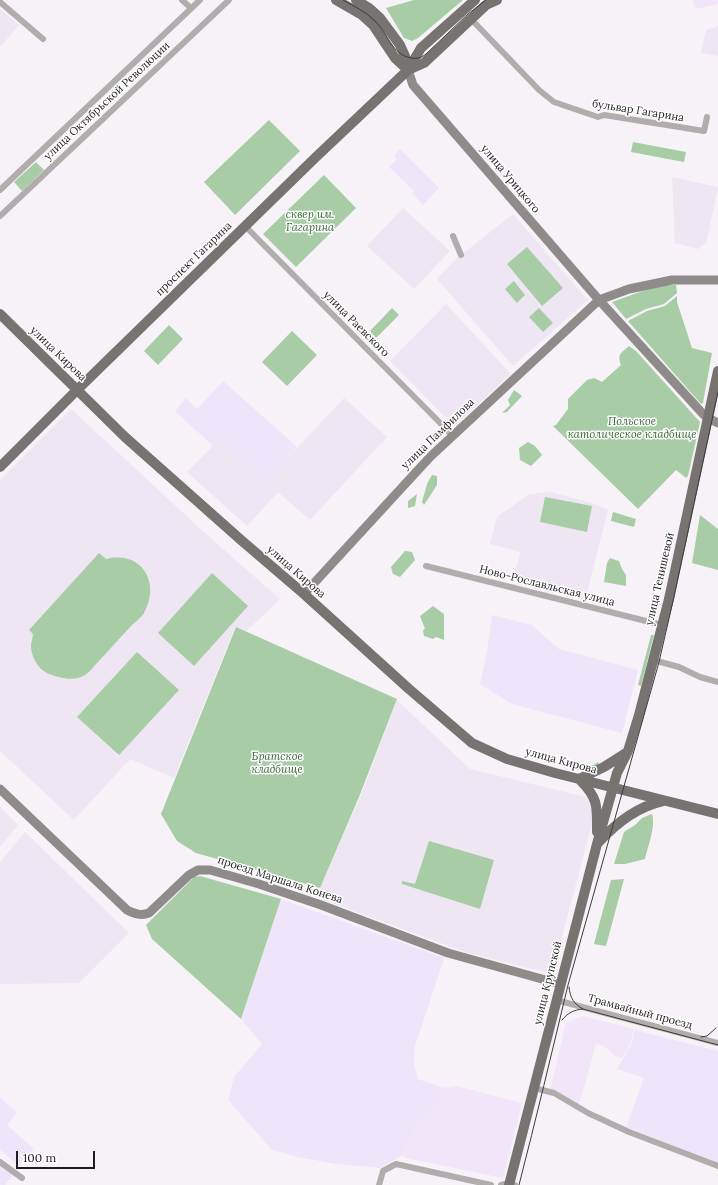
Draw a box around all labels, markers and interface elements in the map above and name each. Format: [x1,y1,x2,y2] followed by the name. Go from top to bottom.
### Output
[41,39,173,163] street label: улица Октябрьской Революции
[591,97,685,125] street label: бульвар Гагарина
[478,142,542,216] street label: улица Урицкого
[286,208,334,234] park label: сквер им. Гагарина
[153,219,235,299] street label: проспект Гагарина
[320,288,392,360] street label: улица Раевского
[27,324,89,384] street label: улица Кирова
[399,396,477,472] street label: улица Памфилова
[567,415,697,441] park label: Польское католическое кладбище
[643,531,677,627] street label: улица Тенишевой
[264,543,328,601] street label: улица Кирова
[478,563,616,609] street label: Ново-Рославльская улица
[524,745,598,777] street label: улица Кирова
[251,750,303,776] park label: Братское кладбище
[216,854,344,906] street label: проезд Маршала Конева
[531,940,565,1026] street label: улица Крупской
[586,992,694,1032] street label: Трамвайный проезд
[18,1143,97,1169] scale bar
[23,1150,56,1165] text: 100 m

